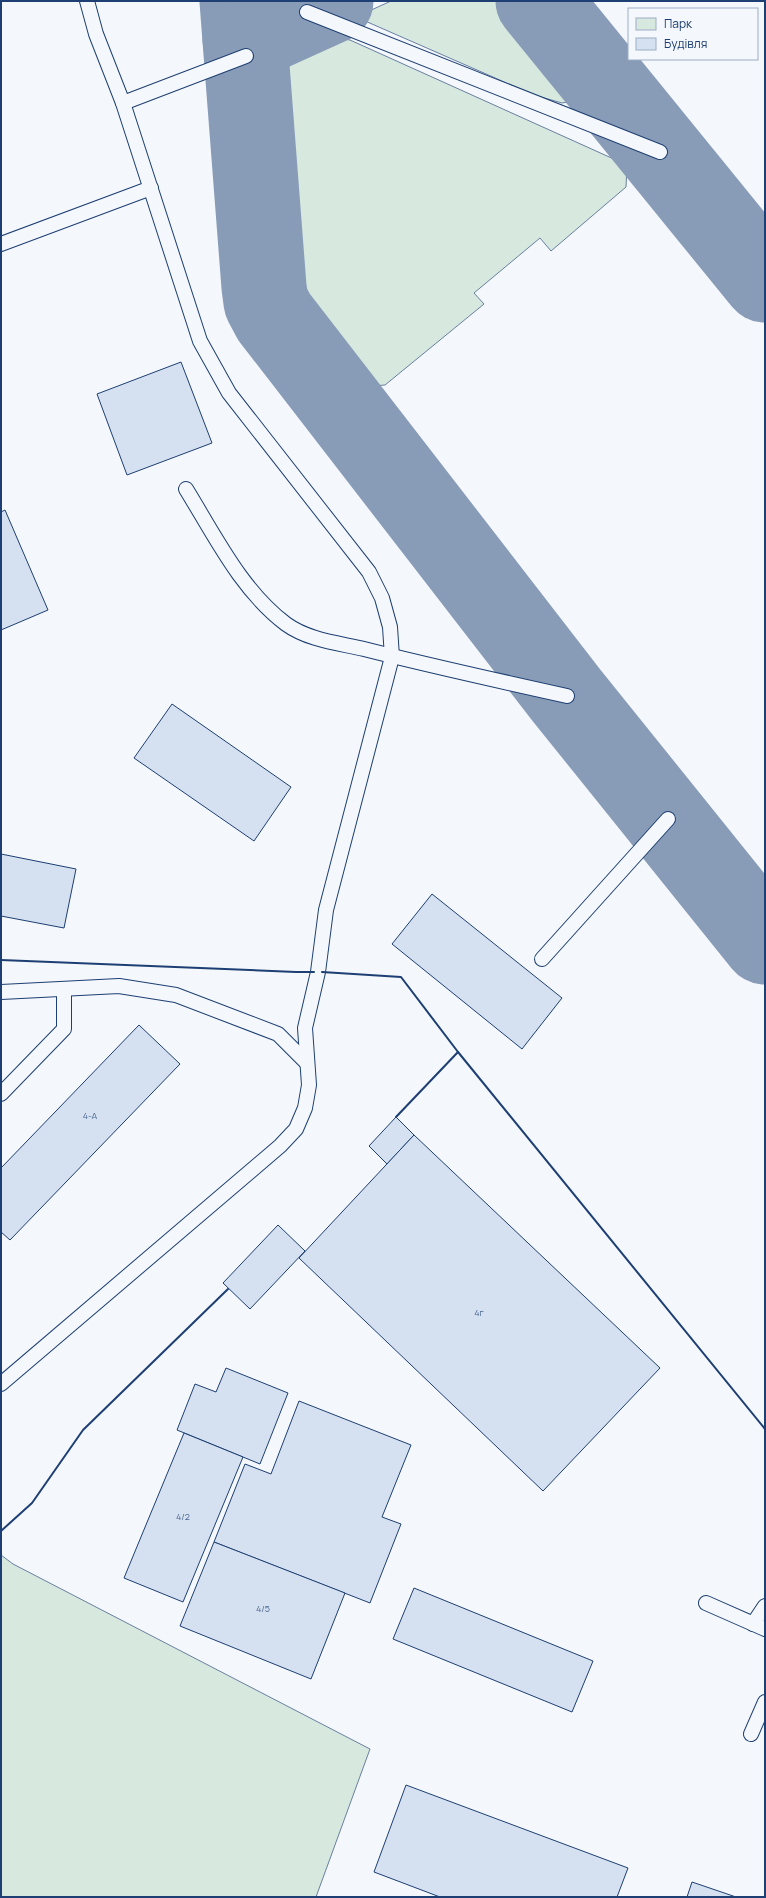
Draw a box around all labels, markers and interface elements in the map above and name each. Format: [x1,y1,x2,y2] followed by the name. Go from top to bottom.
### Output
[628,8,758,60] legend
[664,15,693,32] text: Парк
[664,35,707,52] text: Будівля
[83,1109,98,1122] house number: 4-А
[474,1306,484,1319] house number: 4г
[176,1510,190,1523] house number: 4/2
[256,1602,270,1615] house number: 4/5

